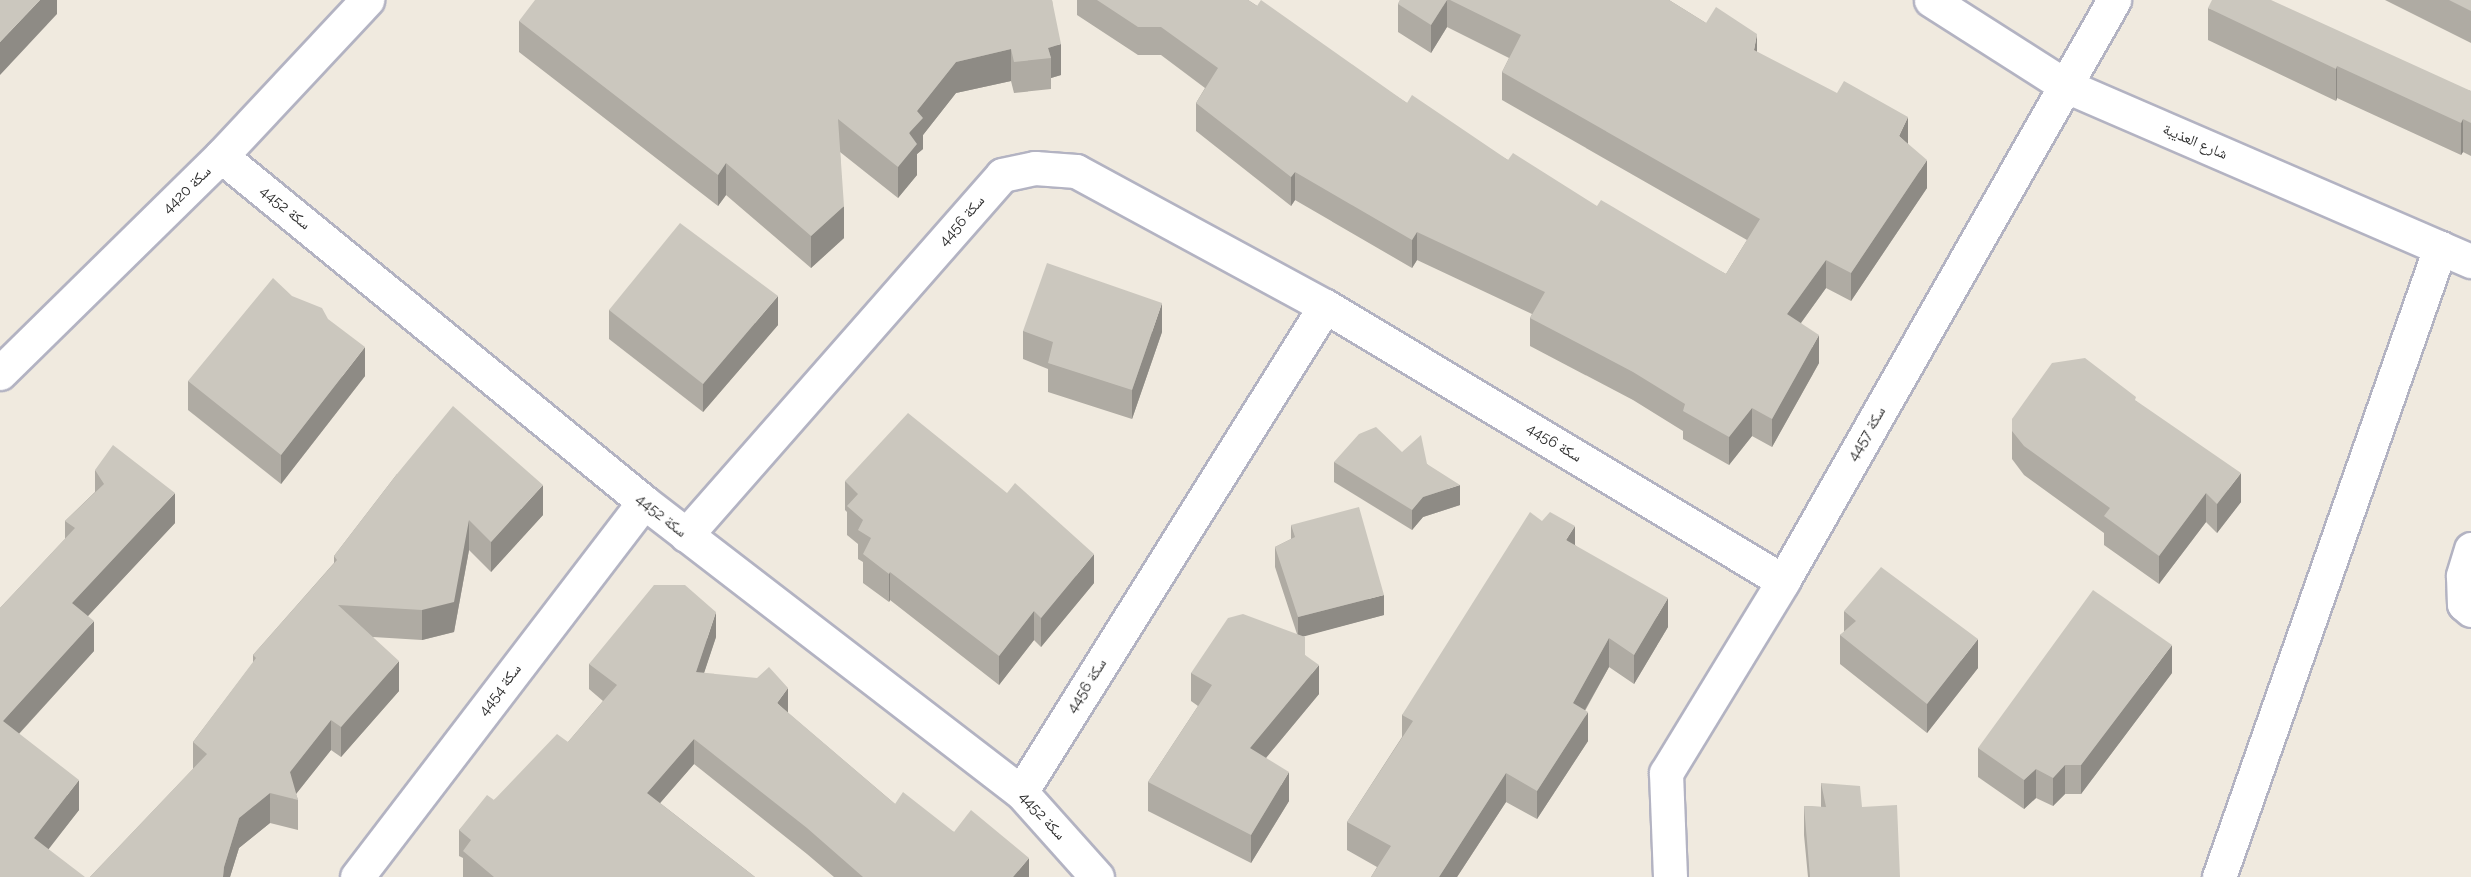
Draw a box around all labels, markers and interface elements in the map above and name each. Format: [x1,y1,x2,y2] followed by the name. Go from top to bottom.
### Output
[2160,120,2230,164] street label: شارع العذيبة
[159,162,215,218] street label: سكة 4420
[256,182,314,234] street label: سكة 4452
[935,192,989,250] street label: سكة 4456
[1844,404,1890,464] street label: سكة 4457
[1523,420,1585,466] street label: سكة 4456
[632,491,690,541] street label: سكة 4452
[1063,655,1111,717] street label: سكة 4456
[475,661,525,719] street label: سكة 4454
[1015,788,1069,844] street label: سكة 4452

